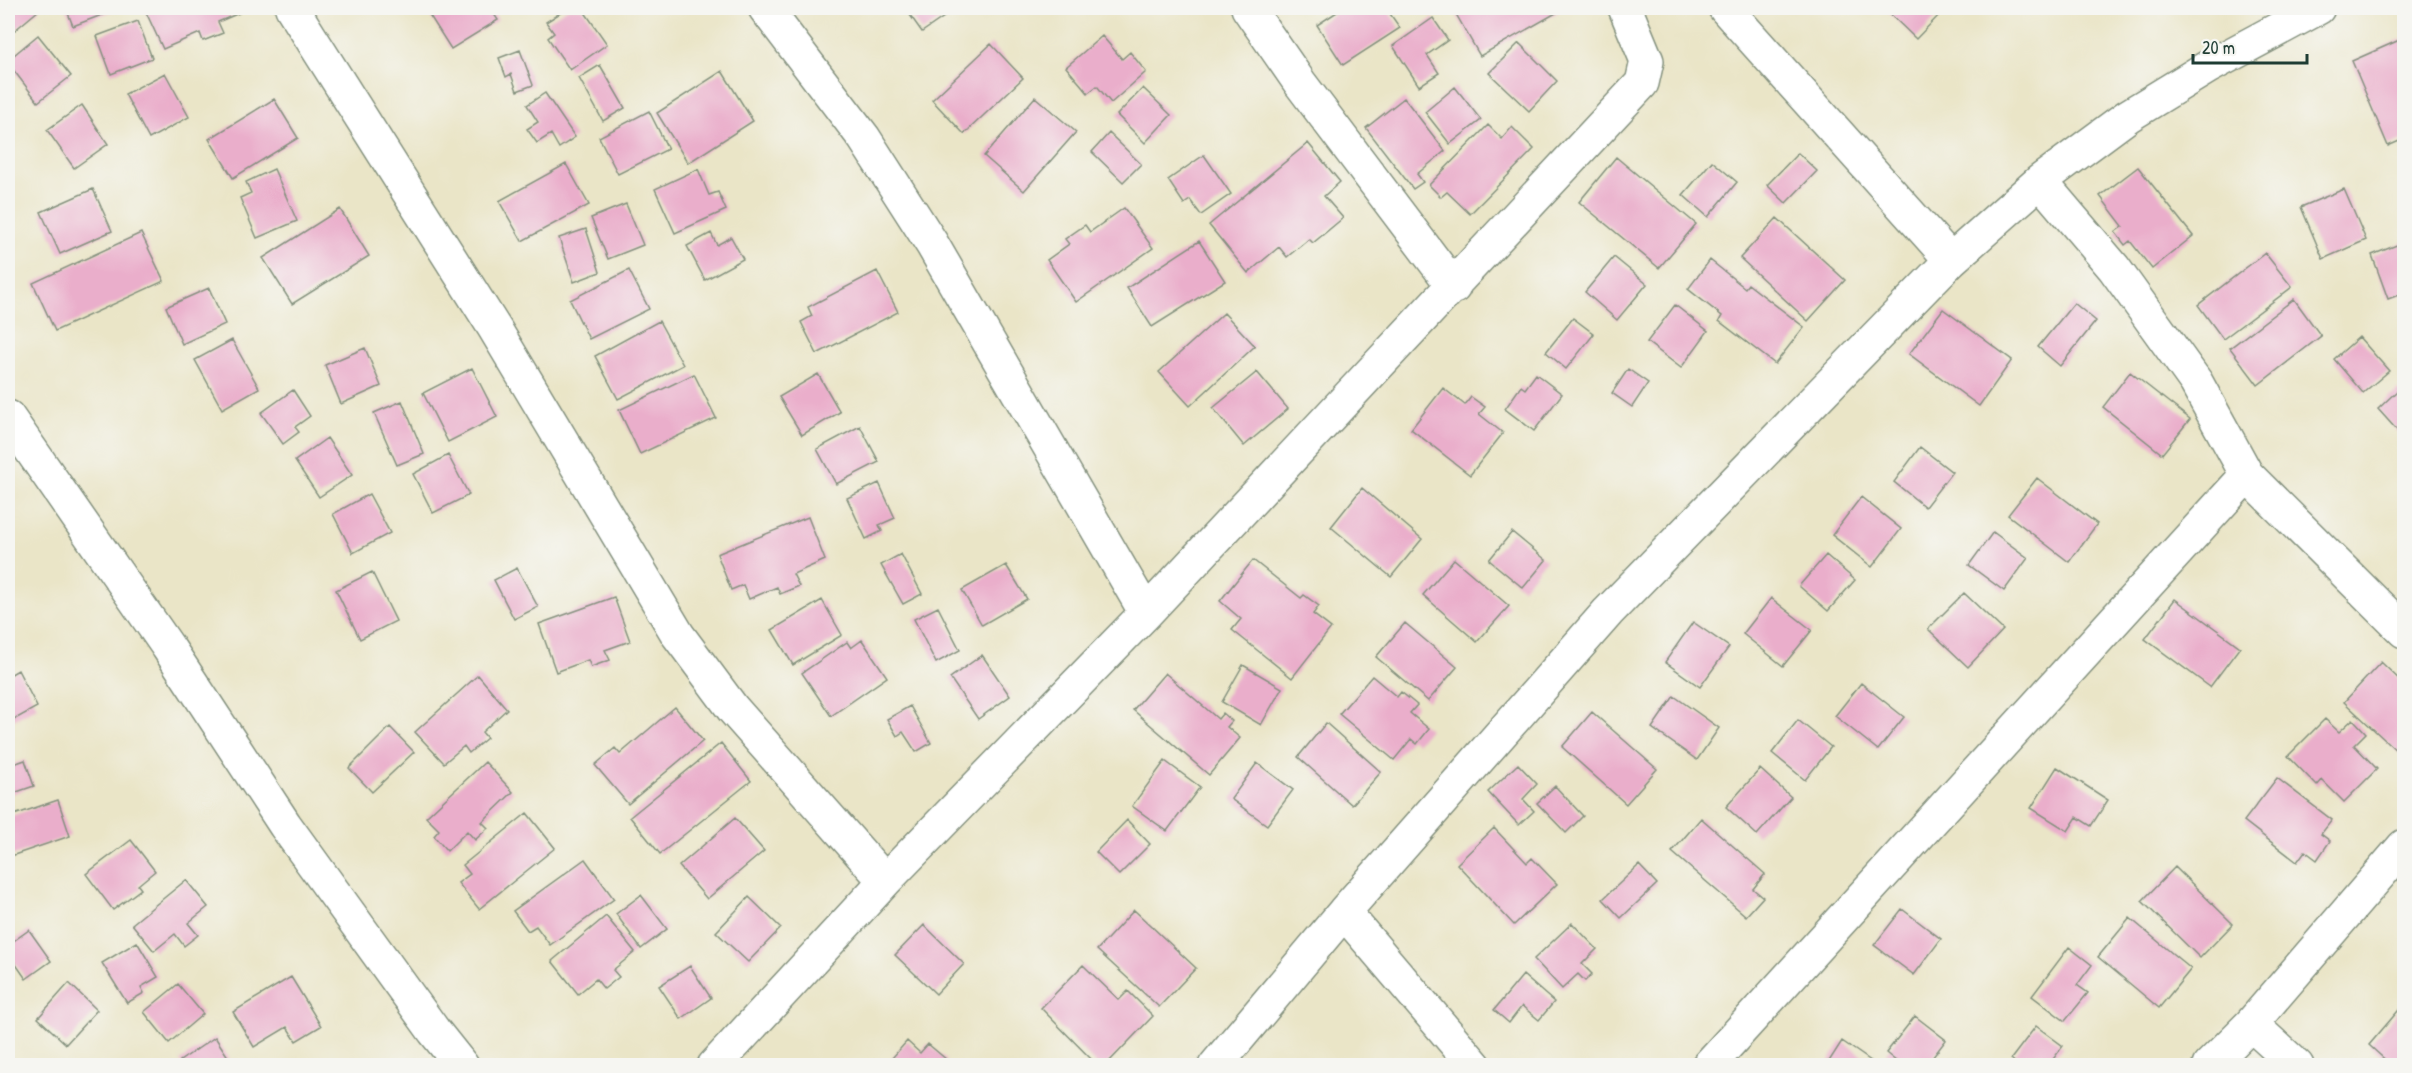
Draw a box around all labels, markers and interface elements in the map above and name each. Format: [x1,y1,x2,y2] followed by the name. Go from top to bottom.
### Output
[2193,27,2307,65] scale bar
[2202,35,2235,60] text: 20 m

